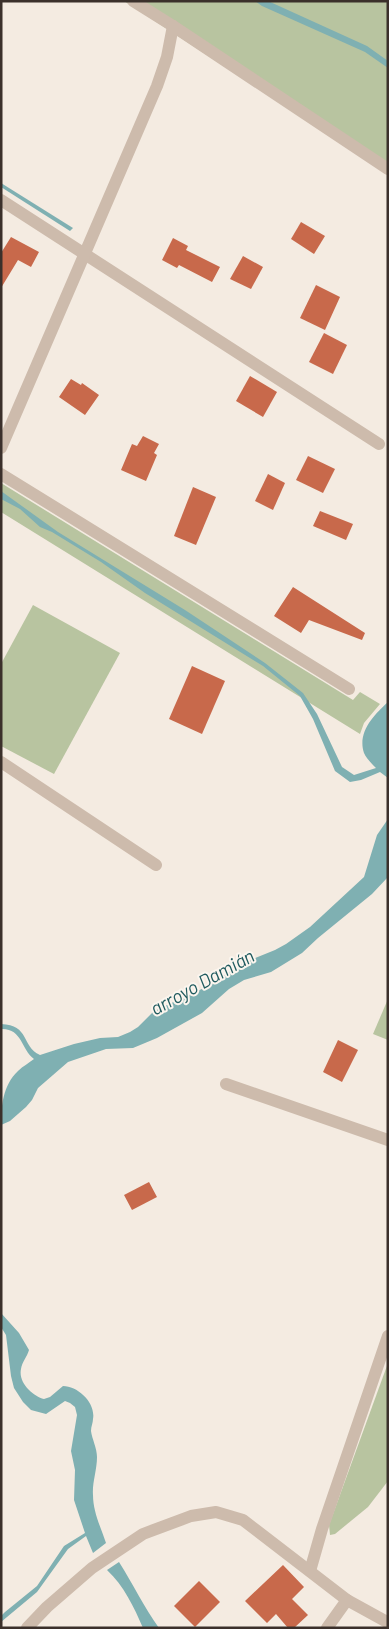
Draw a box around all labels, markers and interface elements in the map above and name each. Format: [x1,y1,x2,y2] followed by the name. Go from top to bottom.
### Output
[146,944,258,1020] water label: arroyo Damián

